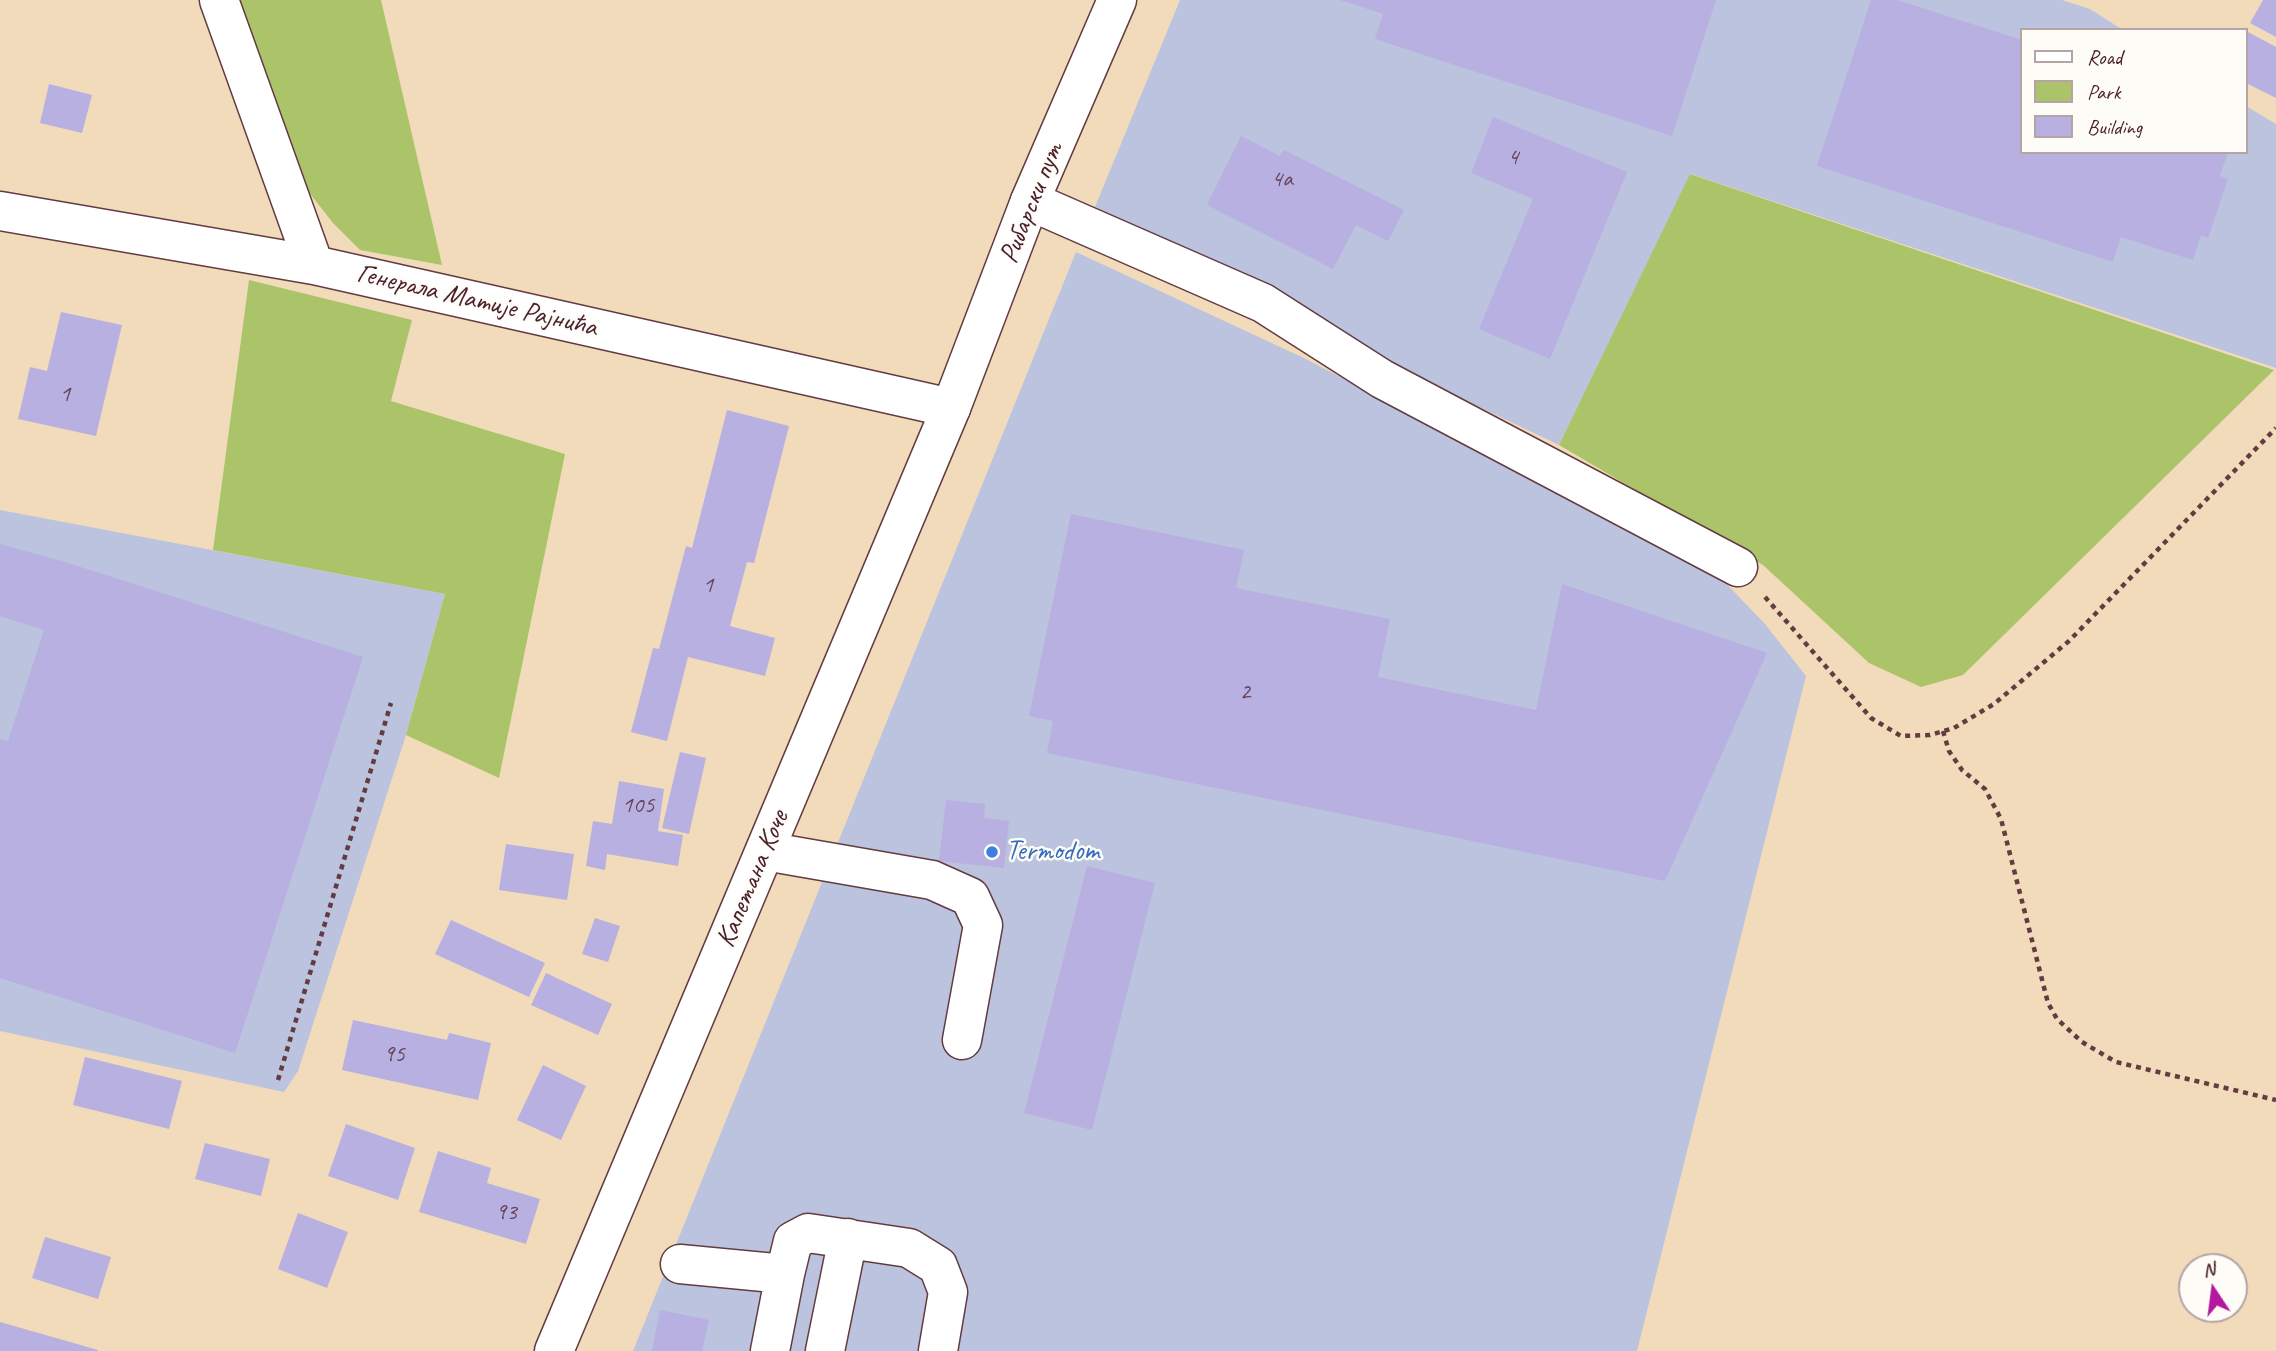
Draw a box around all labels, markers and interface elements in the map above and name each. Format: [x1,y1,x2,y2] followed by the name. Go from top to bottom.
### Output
[2021,28,2248,154] legend
[2087,44,2122,70] text: Road
[2087,79,2120,105] text: Park
[2087,114,2142,140] text: Building
[993,138,1071,268] street label: Рибарски пут
[1508,144,1518,172] house number: 4
[1271,166,1293,194] house number: 4a
[354,257,600,345] street label: Генерала Матије Рајнића
[60,381,70,409] house number: 1
[703,572,713,600] house number: 1
[1240,679,1250,707] house number: 2
[622,792,654,820] house number: 105
[709,806,797,952] street label: Капетана Коче
[1006,835,1099,869] place label: Termodom
[984,844,1000,860] marker: Termodom
[383,1041,405,1069] house number: 95
[495,1199,517,1227] house number: 93
[2178,1253,2248,1323] north arrow
[2200,1256,2217,1283] text: N

